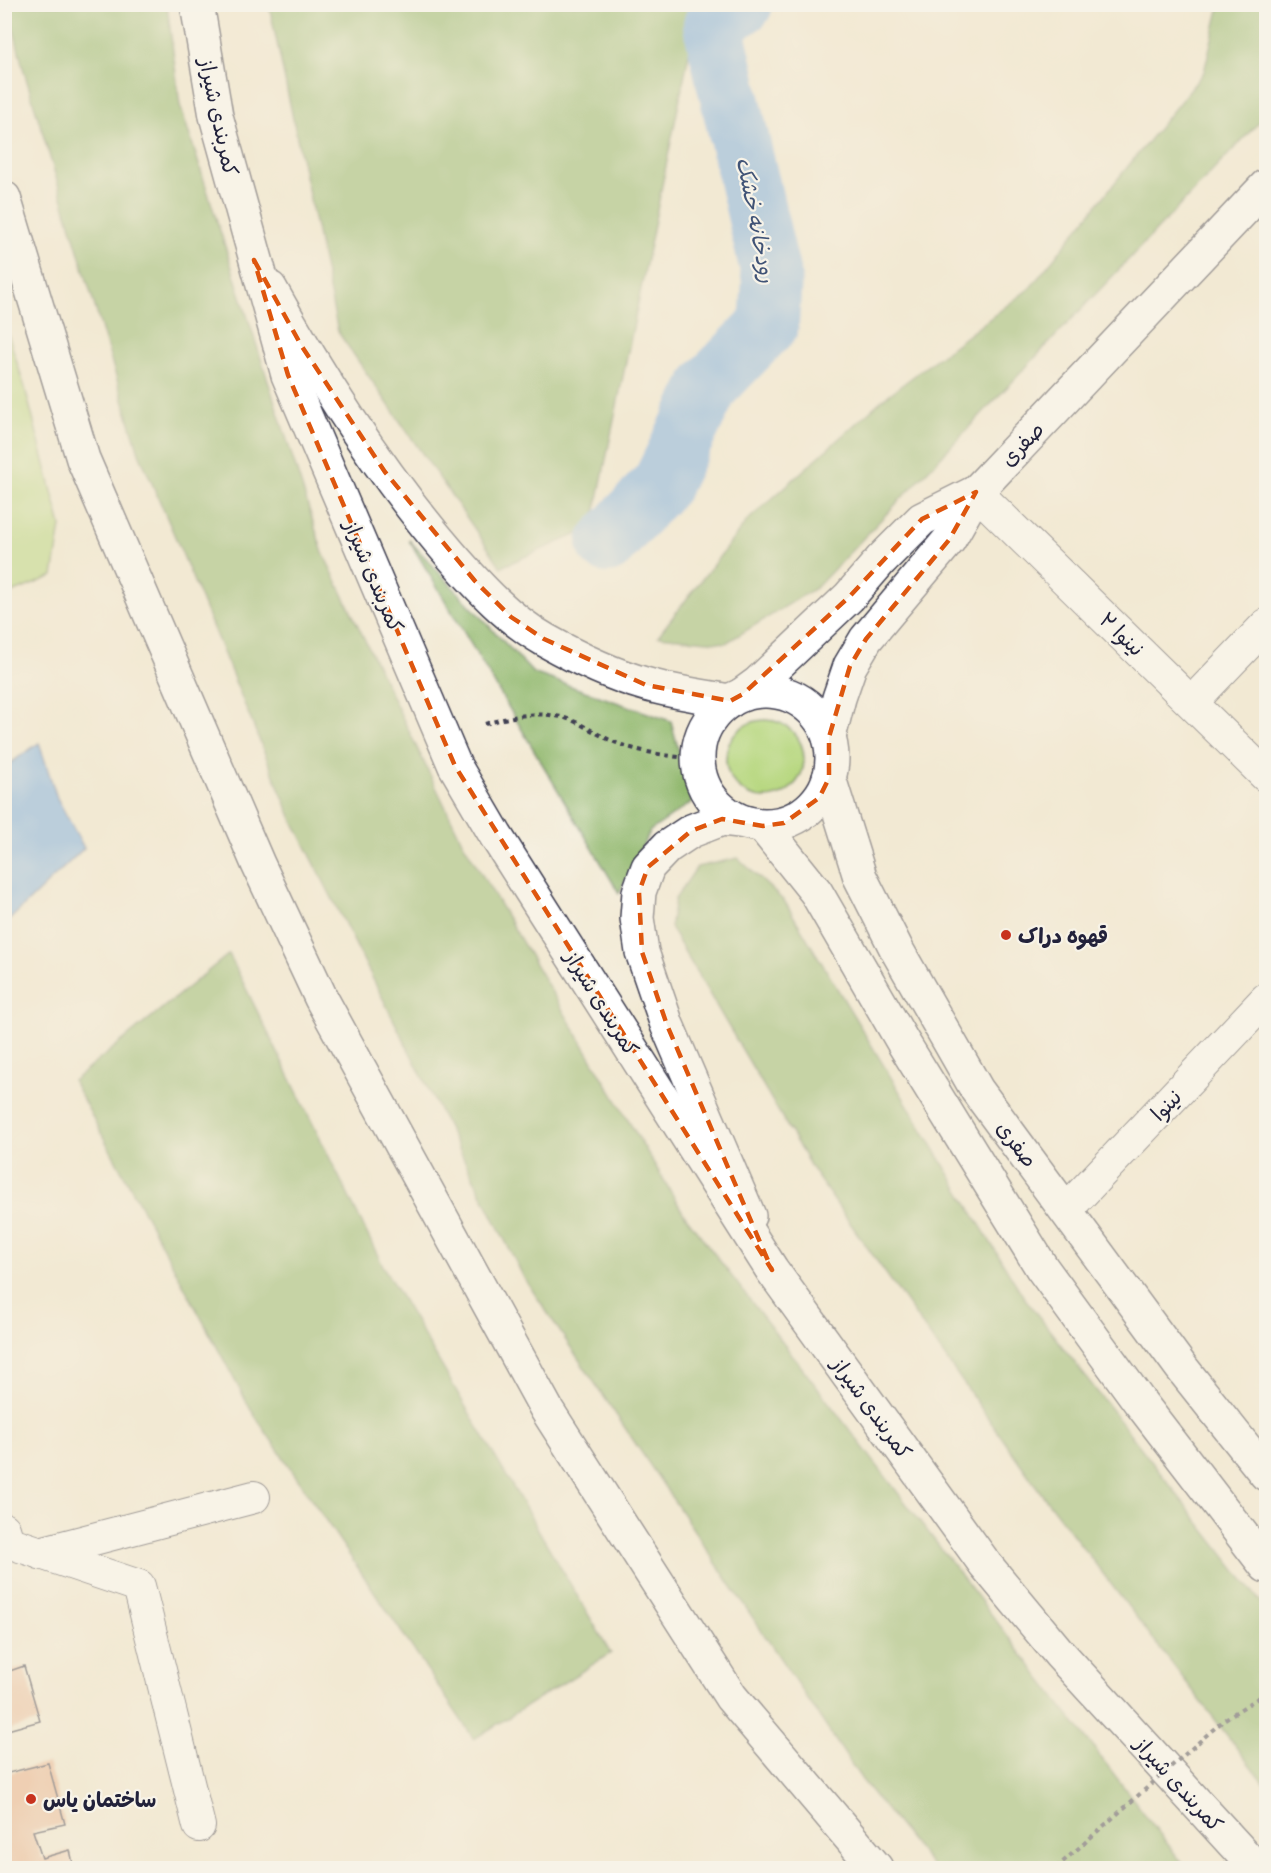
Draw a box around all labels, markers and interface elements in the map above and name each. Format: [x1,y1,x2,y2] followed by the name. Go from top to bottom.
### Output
[193,54,244,178] street label: کمربندی شیراز
[731,155,781,285] water label: رودخانه خشک
[995,417,1049,471] street label: صفری
[337,514,409,636] street label: کمربندی شیراز
[1093,607,1149,663] street label: ۲ نینوا
[1018,923,1108,950] place label: قهوه دراک
[999,928,1013,942] marker: قهوه دراک
[558,944,644,1061] street label: کمربندی شیراز
[1145,1084,1188,1127] street label: نینوا
[991,1116,1043,1172] street label: صفری
[825,1351,917,1464] street label: کمربندی شیراز
[1128,1730,1228,1837] street label: کمربندی شیراز
[43,1787,156,1813] place label: ساختمان یاس
[24,1792,38,1806] marker: ساختمان یاس

